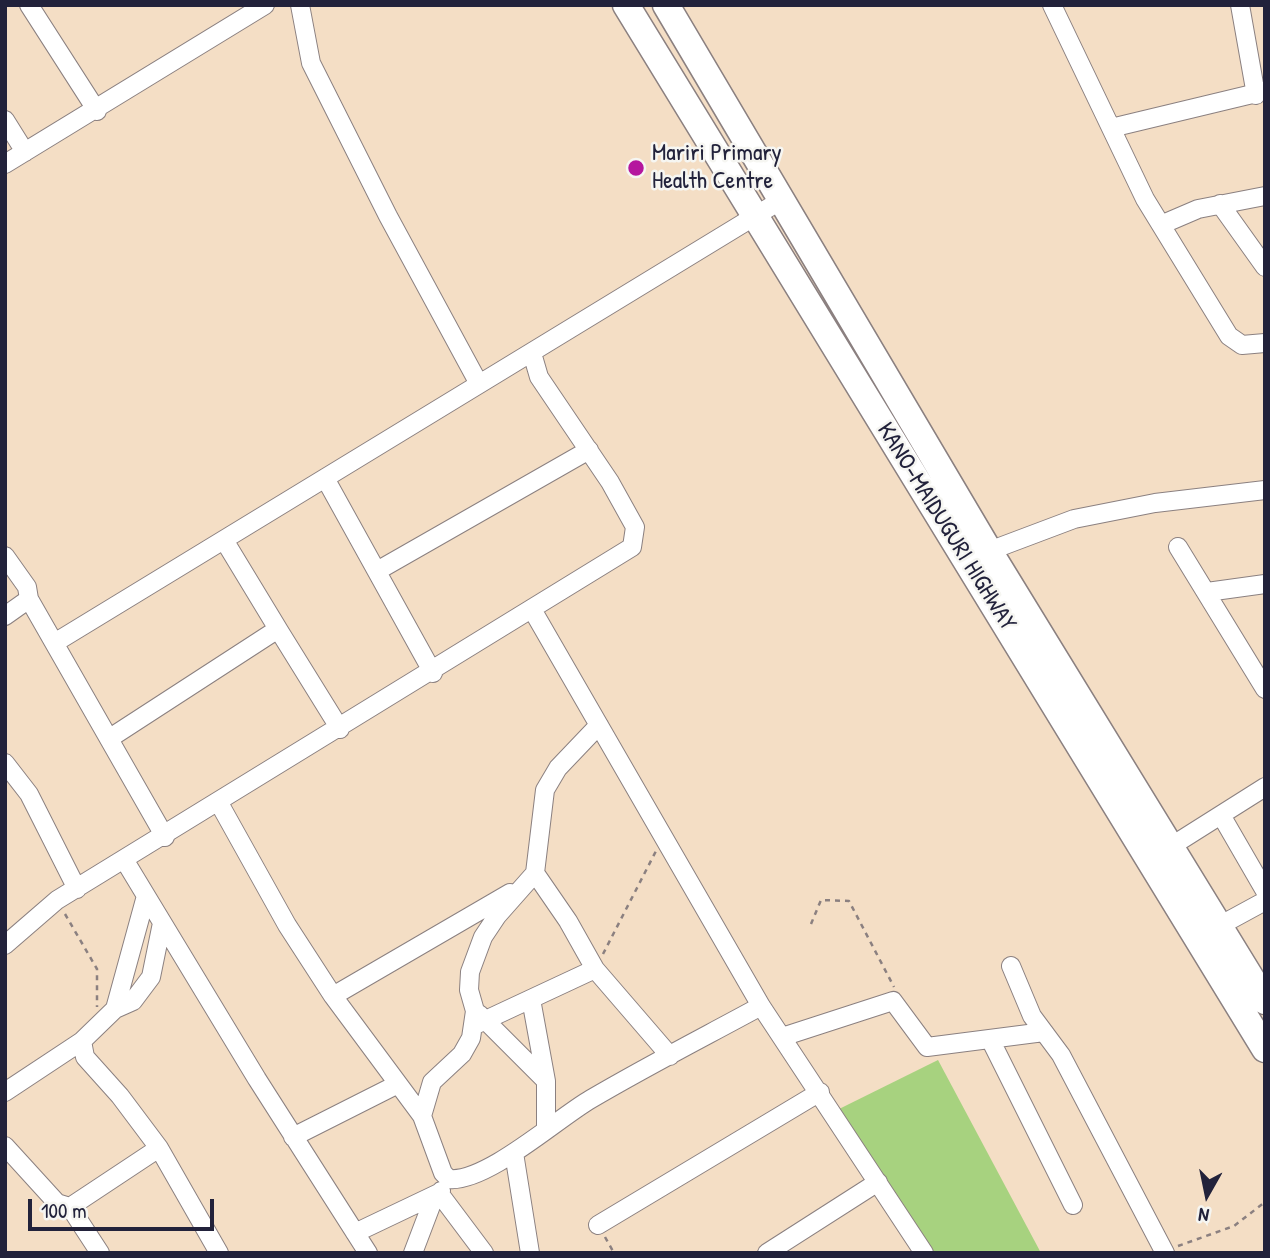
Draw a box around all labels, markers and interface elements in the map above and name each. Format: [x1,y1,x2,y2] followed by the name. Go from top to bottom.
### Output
[652,140,782,196] place label: Mariri Primary Health Centre
[626,158,646,178] marker: Mariri Primary Health Centre
[870,418,1022,636] street label: KANO-MAIDUGURI HIGHWAY
[1172,1160,1242,1230] north arrow
[32,1184,217,1228] scale bar
[41,1196,87,1225] text: 100 m
[1197,1202,1211,1229] text: N

